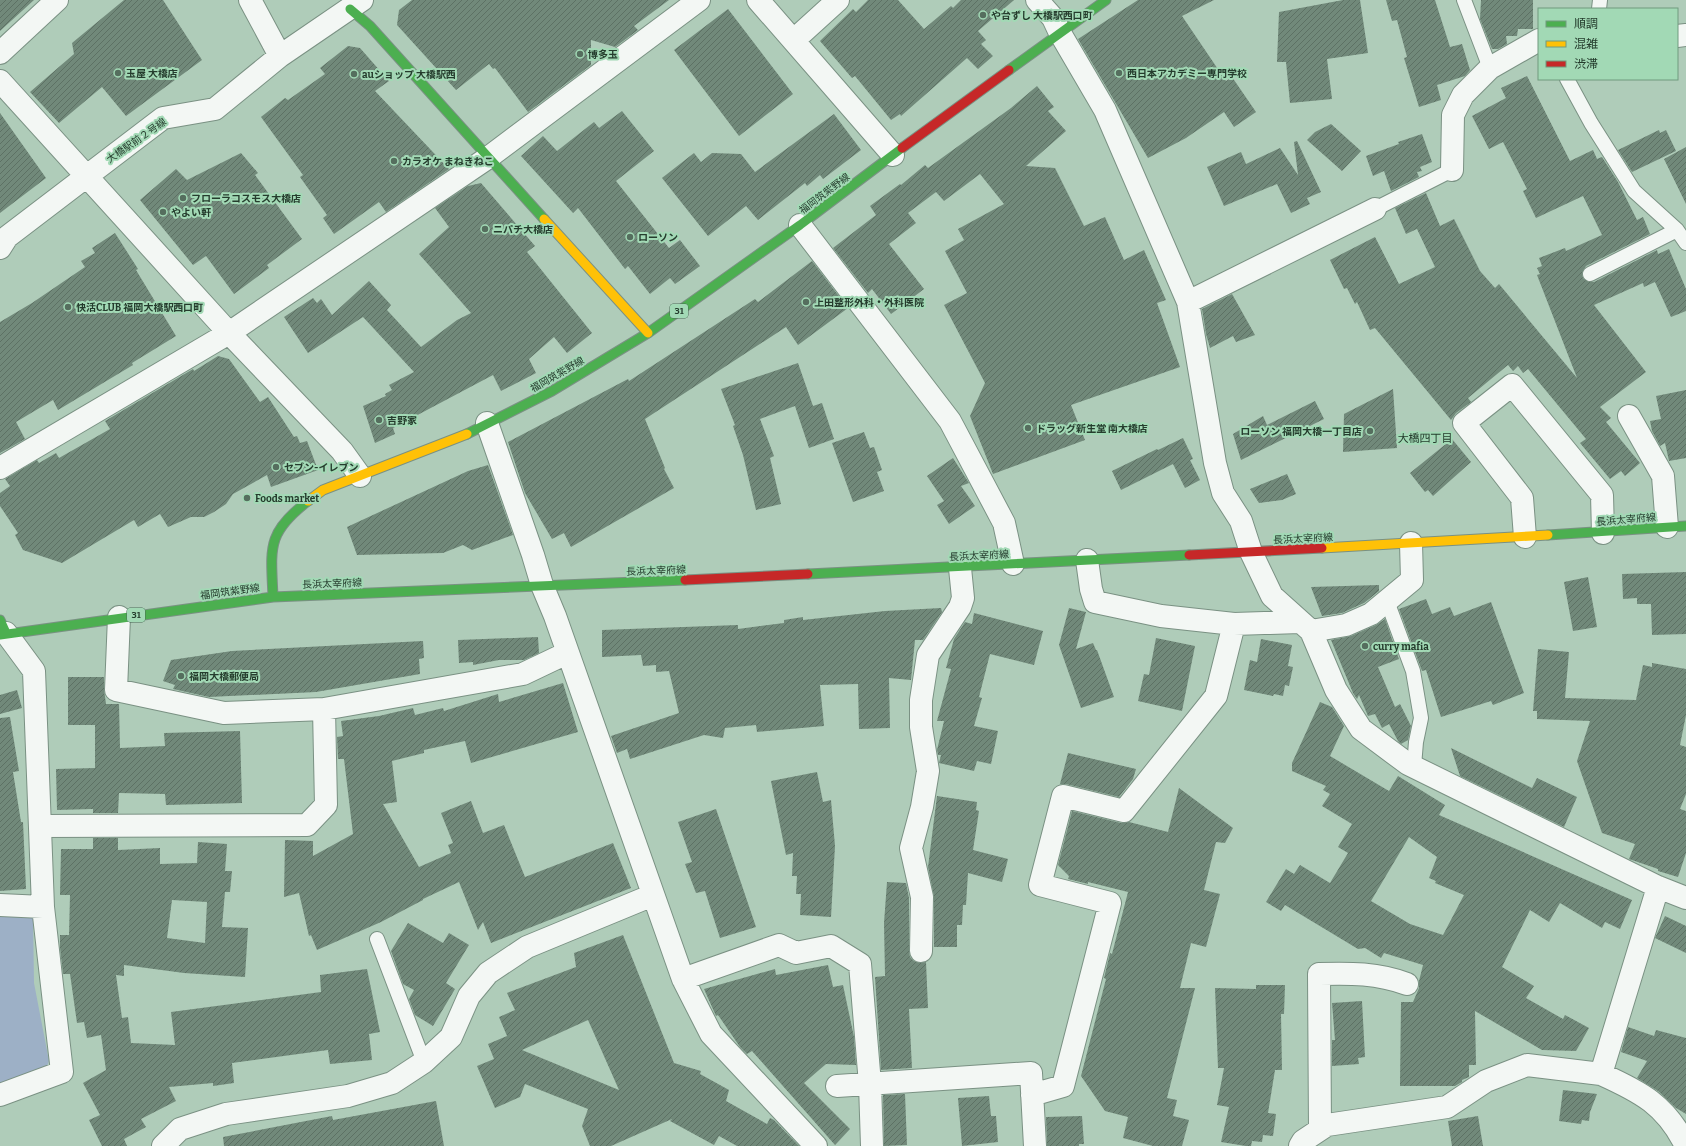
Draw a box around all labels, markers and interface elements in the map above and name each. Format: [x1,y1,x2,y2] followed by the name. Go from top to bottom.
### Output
[1538,8,1678,80] legend
[978,10,988,20] marker: や台ずし 大橋駅西口町
[991,10,1093,22] place label: や台ずし 大橋駅西口町
[1574,17,1598,31] text: 順調
[1574,37,1598,51] text: 混雑
[575,49,585,59] marker: 博多玉
[588,49,618,61] place label: 博多玉
[1574,57,1598,71] text: 渋滞
[113,68,123,78] marker: 玉屋 大橋店
[126,68,178,80] place label: 玉屋 大橋店
[1114,68,1124,78] marker: 西日本アカデミー専門学校
[1127,68,1247,80] place label: 西日本アカデミー専門学校
[349,69,359,79] marker: auショップ 大橋駅西
[362,69,456,81] place label: auショップ 大橋駅西
[104,116,169,166] street label: 大橋駅前２号線
[389,156,399,166] marker: カラオケ まねきねこ
[402,156,494,168] place label: カラオケ まねきねこ
[797,171,852,217] street label: 福岡筑紫野線
[178,193,188,203] marker: フローラコスモス大橋店
[191,193,301,205] place label: フローラコスモス大橋店
[158,207,168,217] marker: やよい軒
[171,207,211,219] place label: やよい軒
[480,224,490,234] marker: ニパチ大橋店
[493,224,553,236] place label: ニパチ大橋店
[625,232,635,242] marker: ローソン
[638,232,678,244] place label: ローソン
[801,297,811,307] marker: 上田整形外科・外科医院
[814,297,924,309] place label: 上田整形外科・外科医院
[63,302,73,312] marker: 快活CLUB 福岡大橋駅西口町
[76,302,203,314] place label: 快活CLUB 福岡大橋駅西口町
[670,304,688,318] road number: 31
[529,355,586,395] street label: 福岡筑紫野線
[374,415,384,425] marker: 吉野家
[387,415,417,427] place label: 吉野家
[1023,423,1033,433] marker: ドラッグ新生堂 南大橋店
[1036,423,1148,435] place label: ドラッグ新生堂 南大橋店
[1240,426,1362,438] place label: ローソン 福岡大橋一丁目店
[1365,426,1375,436] marker: ローソン 福岡大橋一丁目店
[1398,432,1453,445] district label: 大橋四丁目
[271,462,281,472] marker: セブン-イレブン
[284,462,358,474] place label: セブン-イレブン
[242,493,252,503] marker: Foods market
[255,493,319,505] place label: Foods market
[1596,511,1656,529] street label: 長浜太宰府線
[1273,531,1333,547] street label: 長浜太宰府線
[949,548,1009,564] street label: 長浜太宰府線
[626,564,686,578] street label: 長浜太宰府線
[302,577,362,591] street label: 長浜太宰府線
[200,582,261,602] street label: 福岡筑紫野線
[127,608,145,622] road number: 31
[1360,641,1370,651] marker: curry mafia
[1373,641,1429,653] place label: curry mafia
[176,671,186,681] marker: 福岡大橋郵便局
[189,671,259,683] place label: 福岡大橋郵便局

